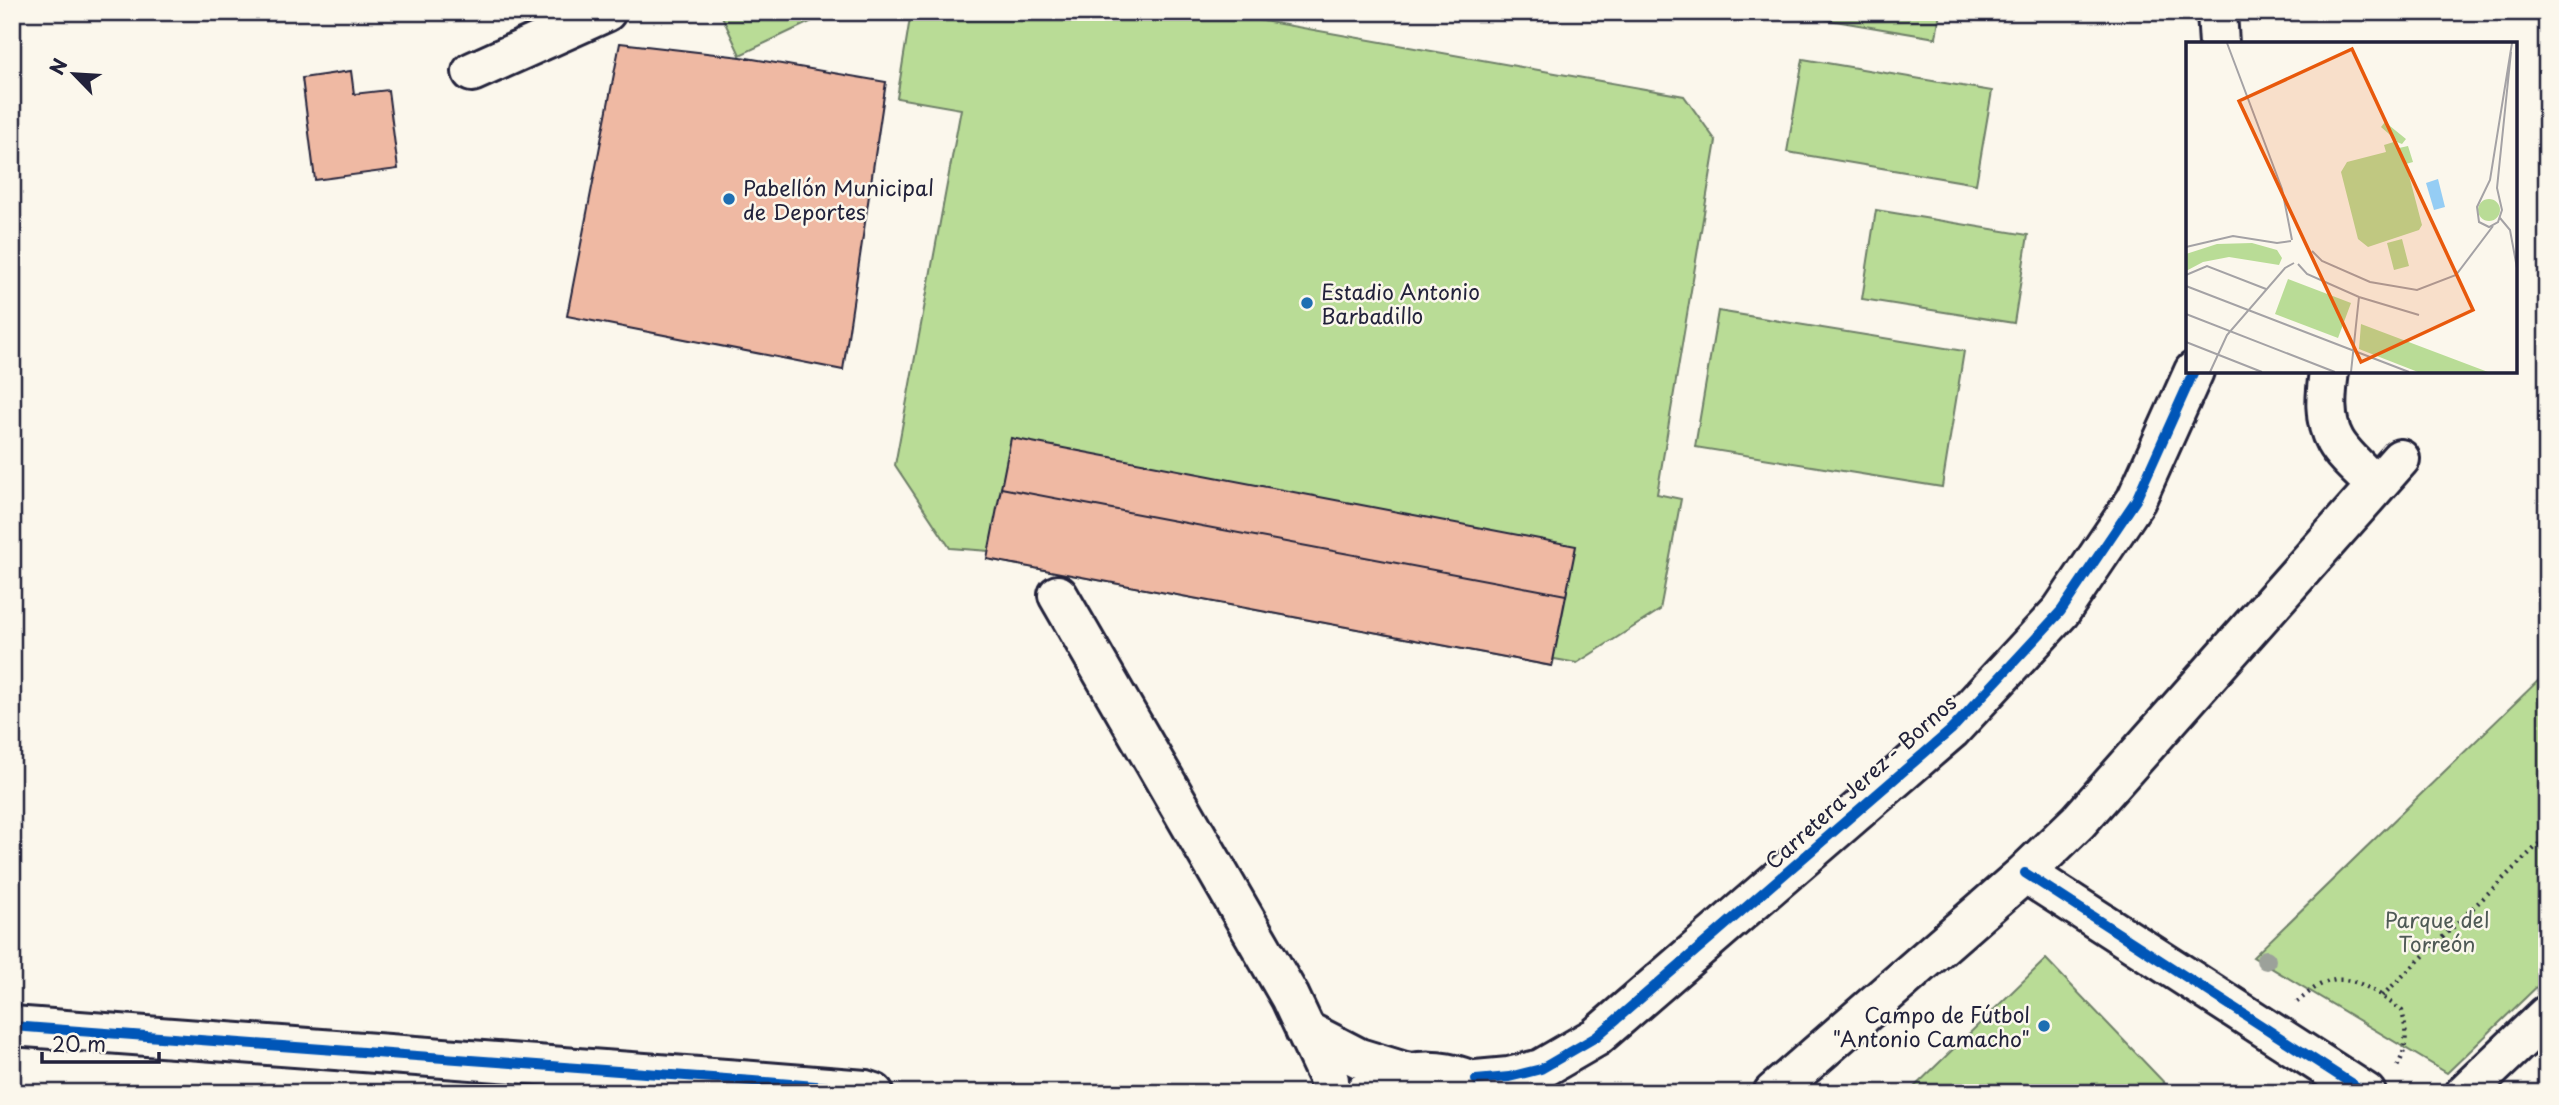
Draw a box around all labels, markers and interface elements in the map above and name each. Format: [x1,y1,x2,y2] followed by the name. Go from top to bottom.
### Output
[38,38,108,108] north arrow
[2186,42,2517,373] inset map
[42,54,74,79] text: N
[743,171,934,227] place label: Pabellón Municipal de Deportes
[721,191,737,207] marker: Pabellón Municipal de Deportes
[1321,275,1480,331] place label: Estadio Antonio Barbadillo
[1299,295,1315,311] marker: Estadio Antonio Barbadillo
[1757,686,1963,876] street label: Carretera Jerez - Bornos
[2385,903,2489,959] park label: Parque del Torreón
[1832,998,2030,1054] place label: Campo de Fútbol "Antonio Camacho"
[2036,1018,2052,1034] marker: Campo de Fútbol "Antonio Camacho"
[42,1021,159,1065] scale bar
[52,1027,106,1059] text: 20 m

